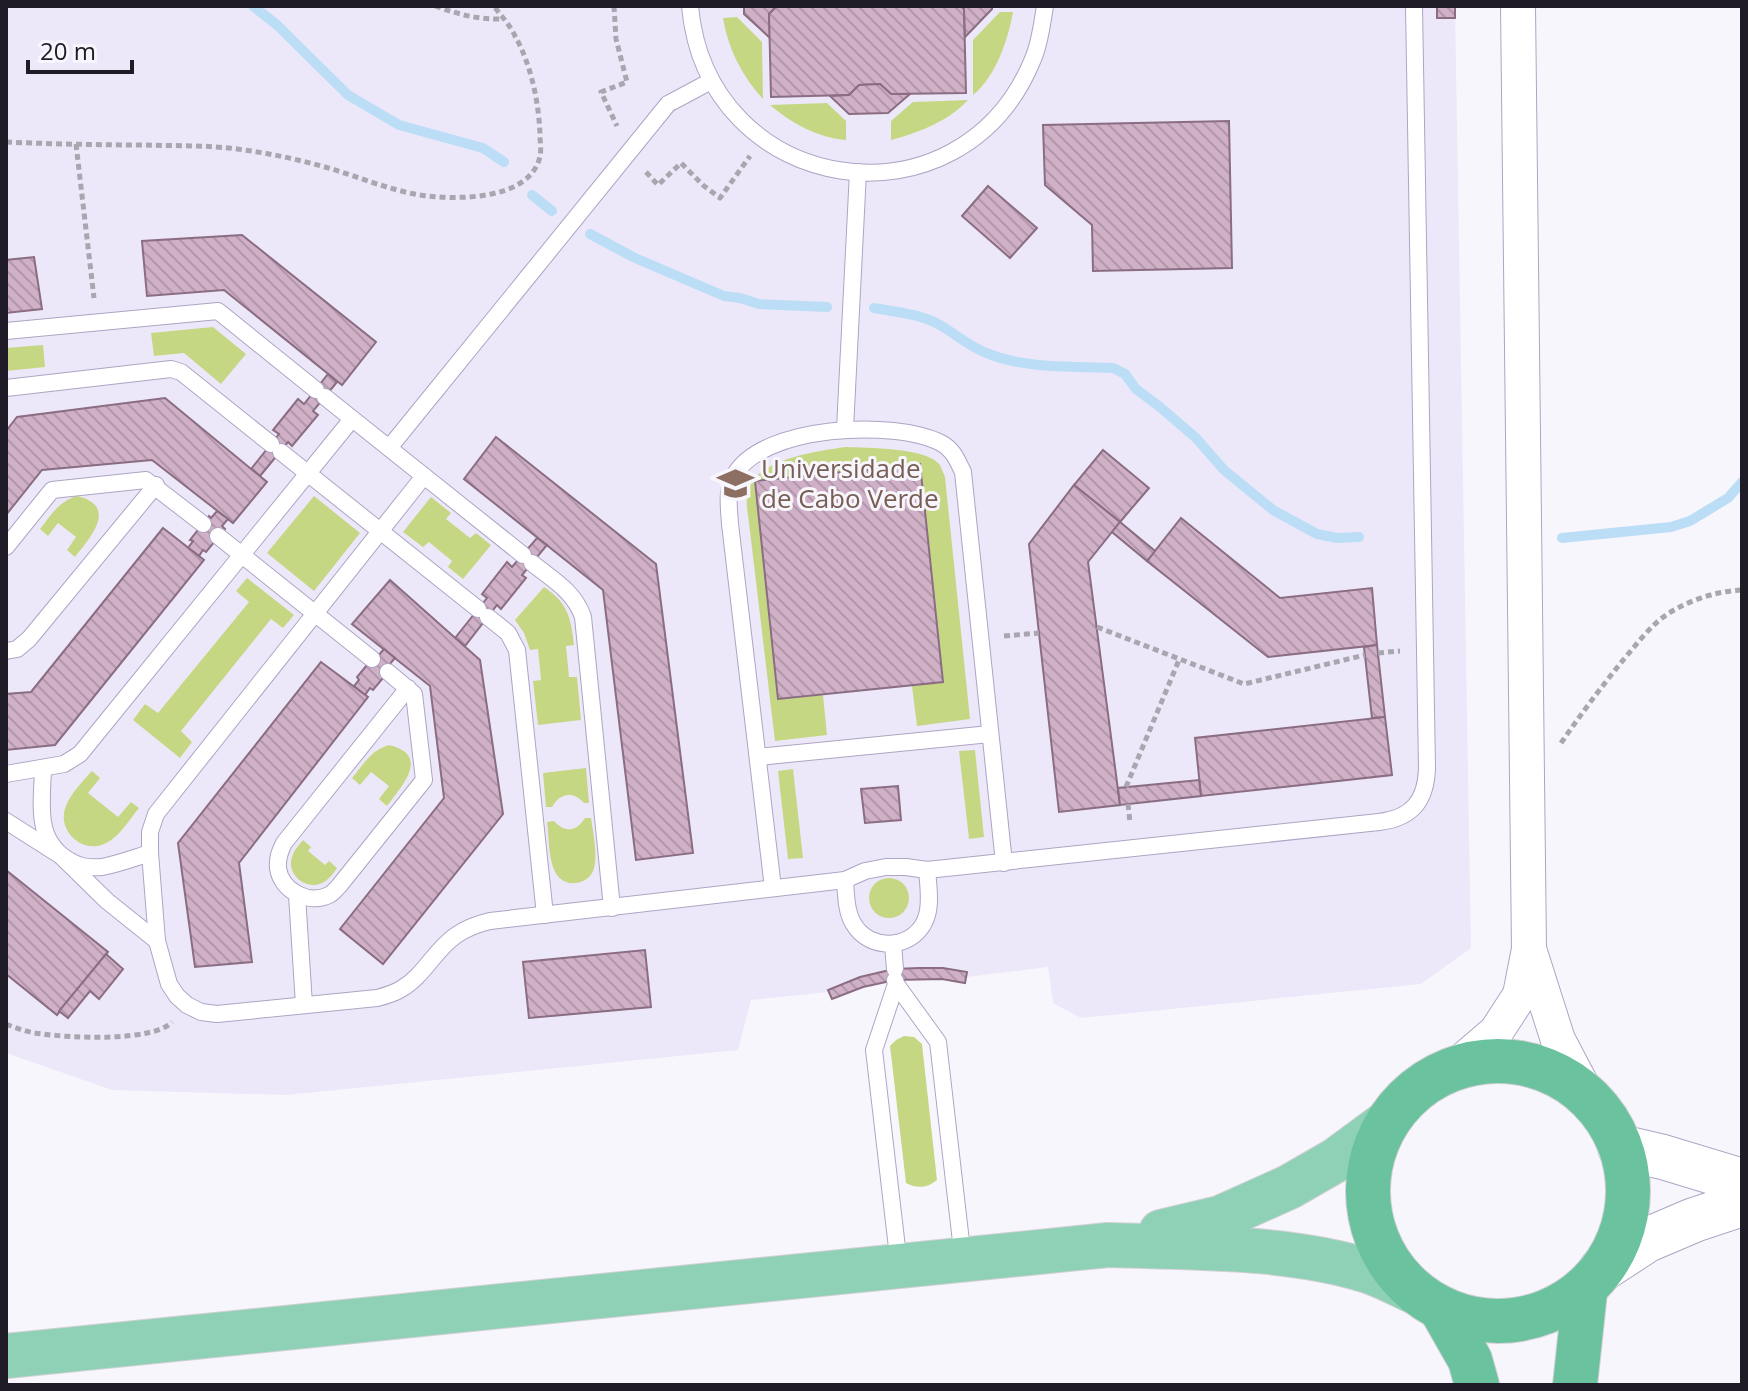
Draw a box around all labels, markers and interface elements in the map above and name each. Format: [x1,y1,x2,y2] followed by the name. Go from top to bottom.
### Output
[28,24,132,74] scale bar
[40,34,96,67] text: 20 m
[761,450,939,516] place label: Universidade de Cabo Verde
[716,464,754,502] school or university icon: Universidade de Cabo Verde

